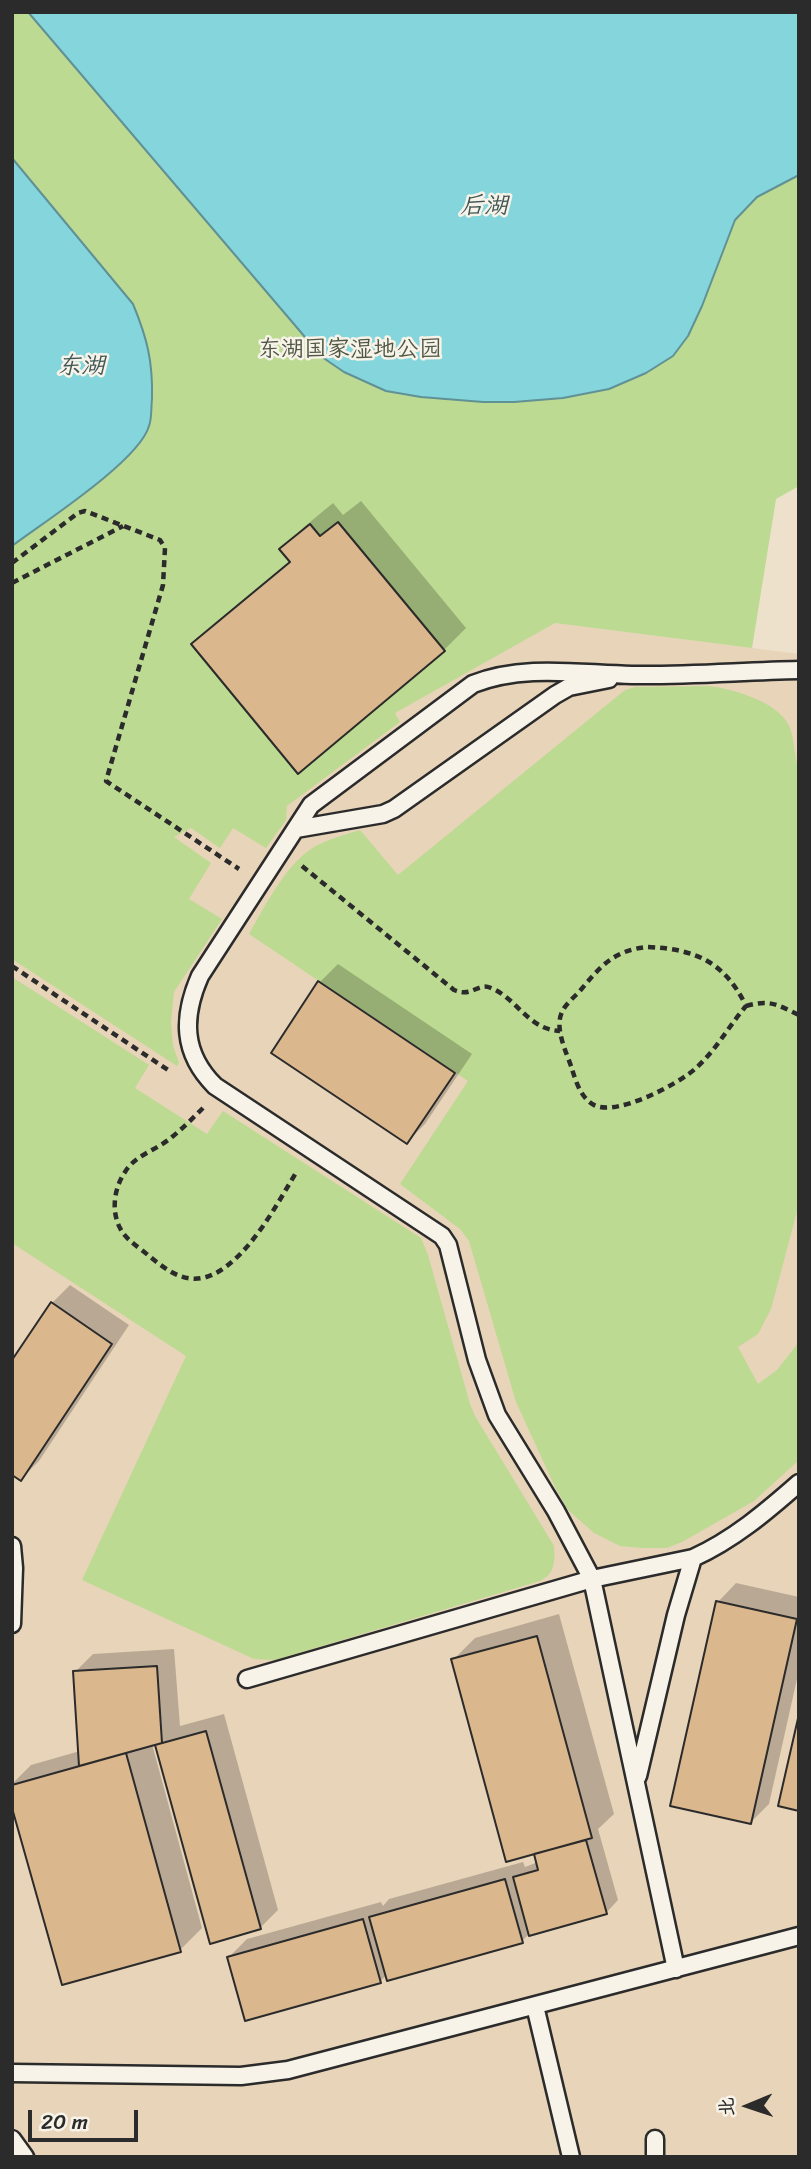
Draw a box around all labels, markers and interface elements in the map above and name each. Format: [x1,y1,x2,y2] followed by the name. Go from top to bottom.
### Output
[460,193,508,221] water label: 后湖
[258,336,442,364] park label: 东湖国家湿地公园
[57,353,105,381] water label: 东湖
[713,2071,783,2141] north arrow
[32,2096,142,2140] scale bar
[710,2097,743,2117] text: 北
[41,2103,88,2141] text: 20 m

